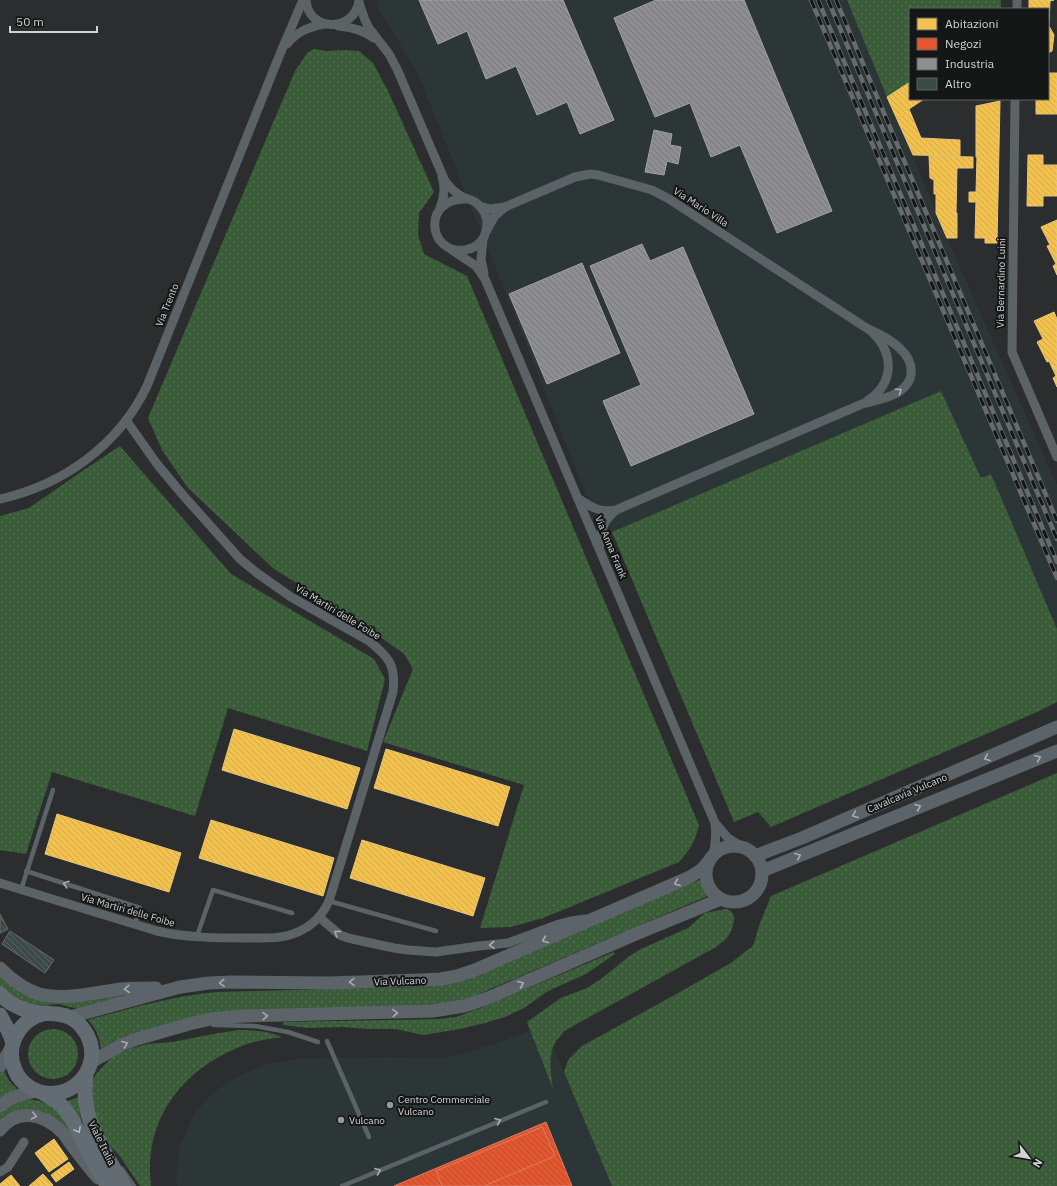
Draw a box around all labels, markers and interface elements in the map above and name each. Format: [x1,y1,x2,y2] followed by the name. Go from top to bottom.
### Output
[10,8,97,34] scale bar
[909,8,1049,100] legend
[16,14,44,29] text: 50 m
[945,16,998,31] text: Abitazioni
[945,36,982,51] text: Negozi
[945,56,995,71] text: Industria
[945,76,971,91] text: Altro
[671,184,732,230] street label: Via Mario Villa
[994,238,1008,328] street label: Via Bernardino Luini
[152,281,182,328] street label: Via Trento
[894,389,901,396] one-way arrow
[592,514,630,581] street label: Via Anna Frank
[293,581,383,643] street label: Via Martiri delle Foibe
[984,753,991,761] one-way arrow
[1035,755,1042,763] one-way arrow
[865,770,949,816] street label: Cavalcavia Vulcano
[913,804,921,812] one-way arrow
[852,810,859,818] one-way arrow
[793,853,801,861] one-way arrow
[674,878,682,886] one-way arrow
[62,880,69,889] one-way arrow
[79,890,177,930] street label: Via Martiri delle Foibe
[334,930,341,938] one-way arrow
[542,936,549,944] one-way arrow
[489,941,495,950] one-way arrow
[374,974,427,988] street label: Via Vulcano
[219,978,225,987] one-way arrow
[349,978,355,986] one-way arrow
[517,980,524,988] one-way arrow
[124,985,130,994] one-way arrow
[392,1008,398,1017] one-way arrow
[262,1011,268,1020] one-way arrow
[122,1040,129,1048] one-way arrow
[398,1093,490,1118] place label: Centro Commerciale Vulcano
[385,1100,395,1110] marker: Centro Commerciale Vulcano
[31,1112,37,1120] one-way arrow
[349,1114,385,1127] place label: Vulcano
[336,1115,346,1125] marker: Vulcano
[494,1118,501,1126] one-way arrow
[86,1119,119,1168] street label: Viale Italia
[73,1126,81,1133] one-way arrow
[1009,1138,1049,1178] north arrow
[1030,1156,1046,1170] text: N
[373,1168,381,1176] one-way arrow

